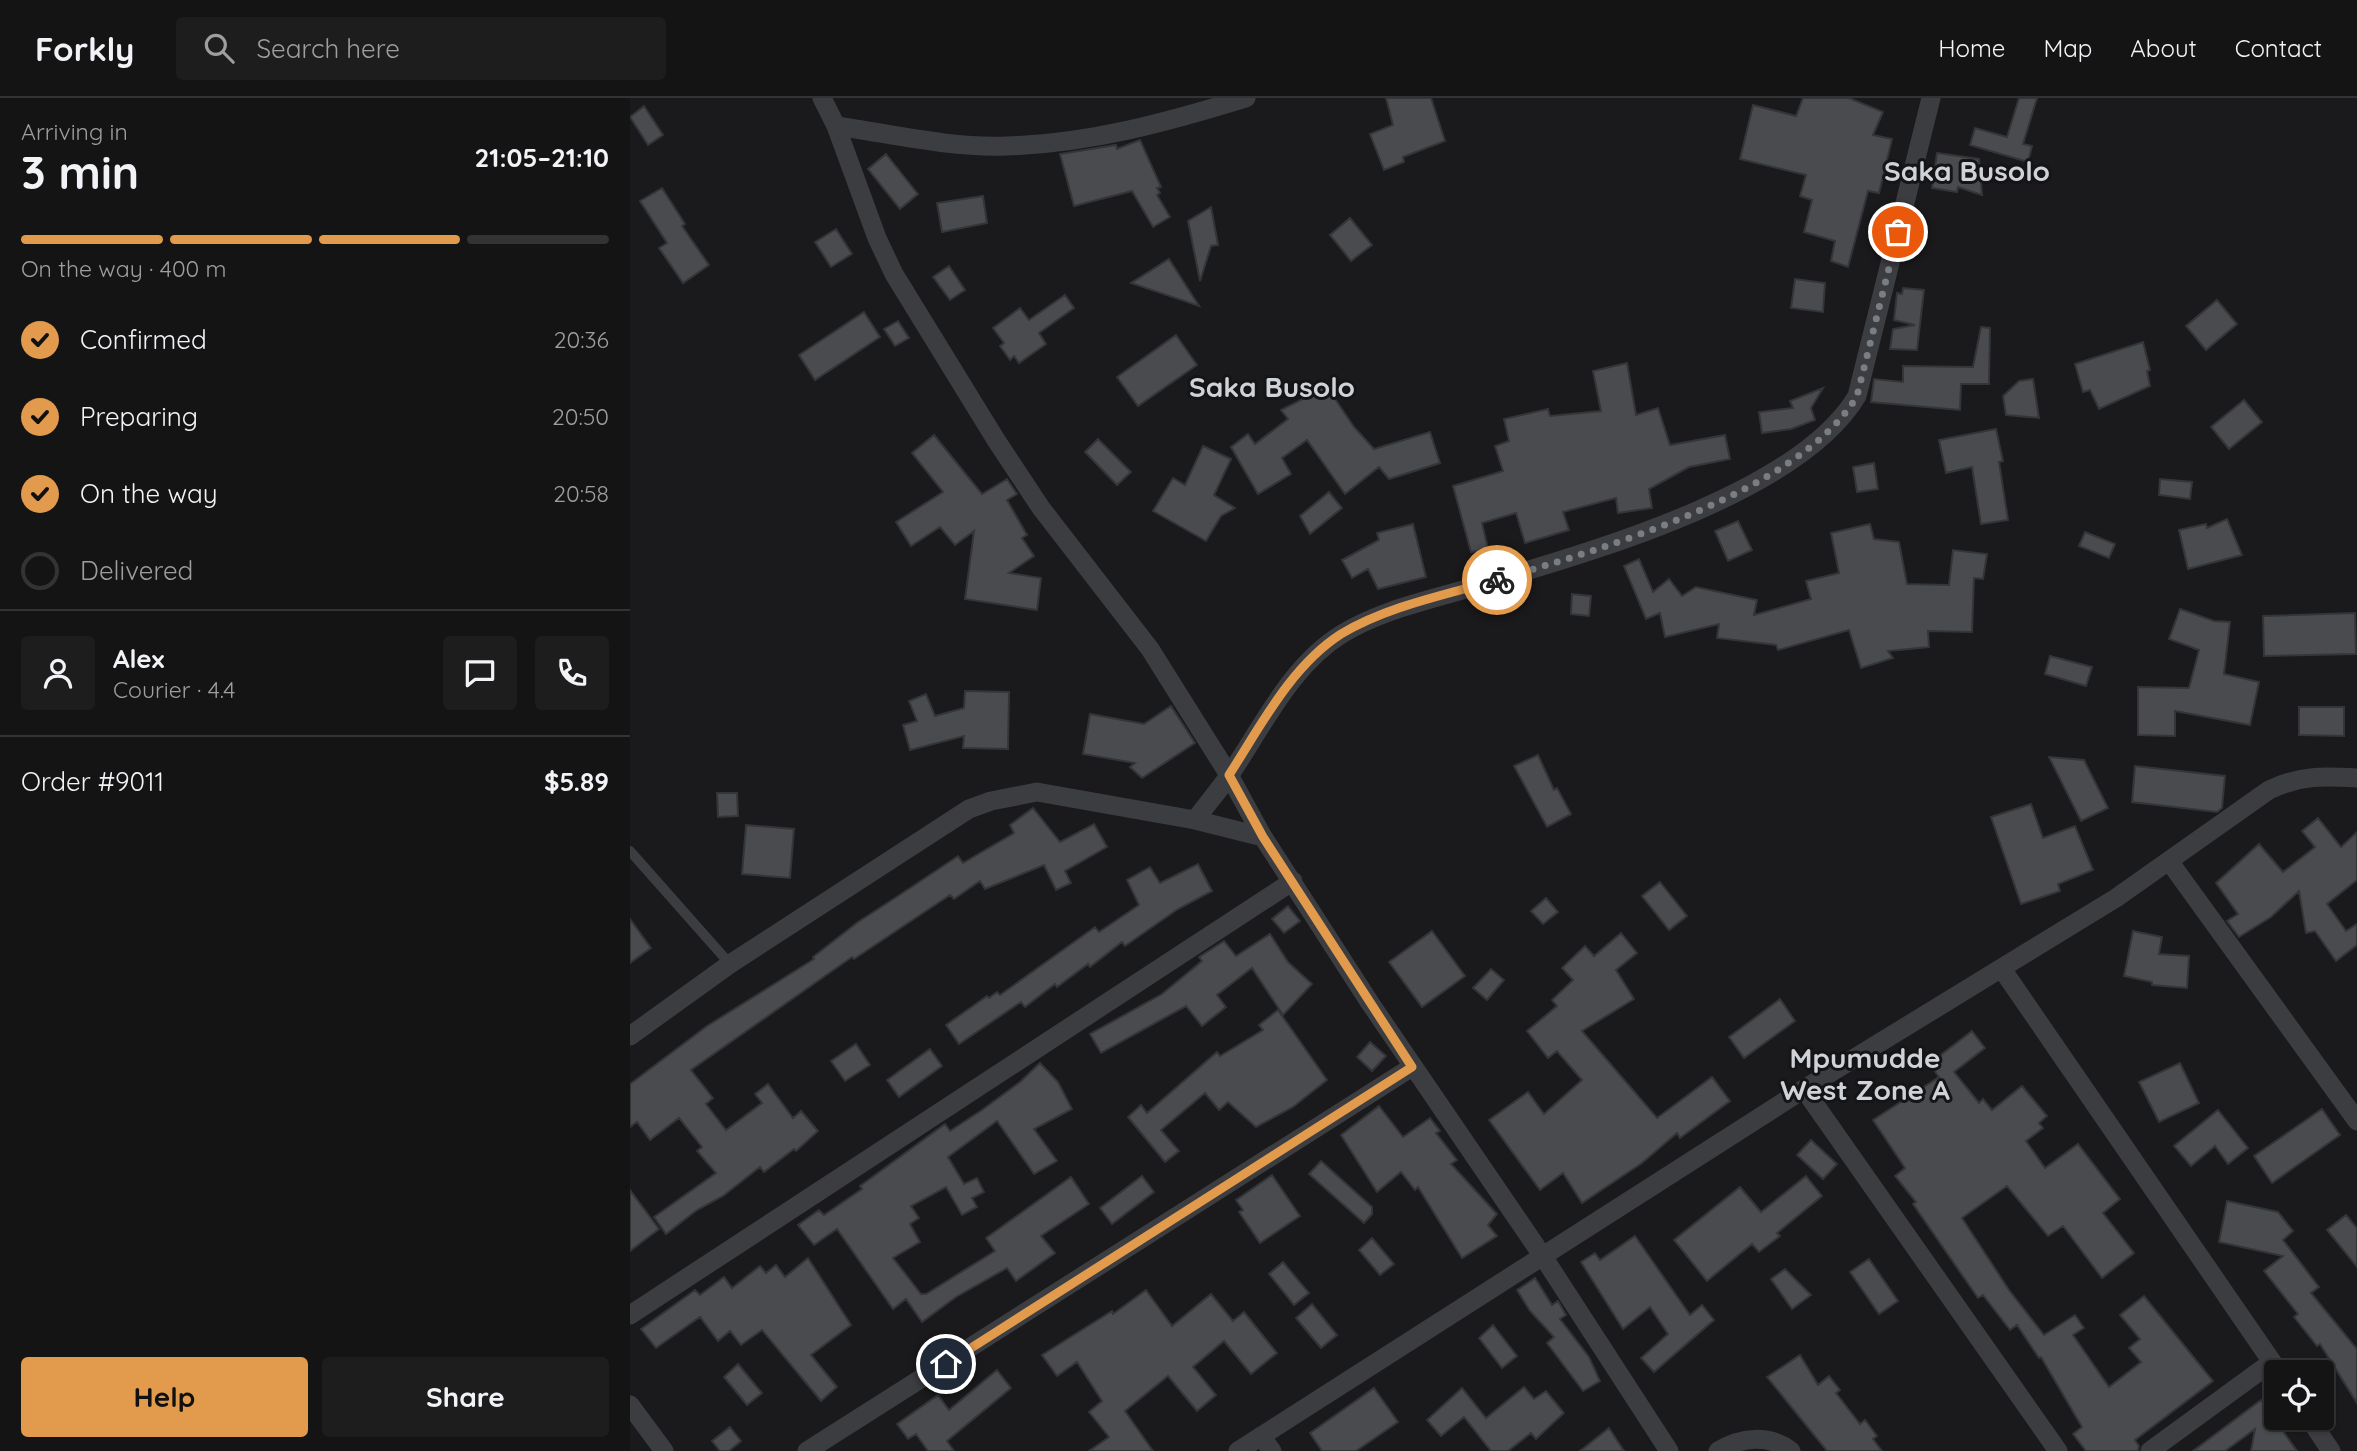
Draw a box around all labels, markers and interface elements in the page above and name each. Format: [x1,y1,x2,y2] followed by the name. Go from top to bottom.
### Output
[176,17,666,80] search box
[35,28,134,69] text: Forkly
[200,29,238,67] icon: search
[256,32,400,65] text: Search here
[1938,33,2005,63] text: Home
[2043,33,2092,63] text: Map
[2130,33,2197,63] text: About
[2235,33,2322,63] text: Contact
[21,117,128,146] text: Arriving in
[475,141,609,174] text: 21:05–21:10
[21,143,139,201] text: 3 min
[1884,153,2050,188] district label: Saka Busolo
[1868,202,1928,262] pin
[1879,213,1917,251] icon: bag
[21,254,227,283] text: On the way · 400 m
[21,321,59,359] icon: check
[80,323,207,356] text: Confirmed
[554,325,609,354] text: 20:36
[1189,369,1355,404] district label: Saka Busolo
[21,398,59,436] icon: check
[80,400,198,433] text: Preparing
[552,402,609,431] text: 20:50
[21,475,59,513] icon: check
[80,477,218,510] text: On the way
[553,479,609,508] text: 20:58
[1462,545,1532,615] courier
[80,554,193,587] text: Delivered
[1478,561,1516,599] icon: bike
[21,636,95,710] button: person
[443,636,517,710] button: chat
[535,636,609,710] button: phone
[113,642,164,675] text: Alex
[113,675,235,704] text: Courier · 4.4
[21,765,164,798] text: Order #9011
[544,765,609,798] text: $5.89
[1780,1040,1950,1107] district label: Mpumudde West Zone A
[916,1334,976,1394] pin
[927,1345,965,1383] icon: home
[21,1357,308,1437] button: Help
[322,1357,609,1437] button: Share
[2264,1360,2334,1430] map controls
[2264,1360,2334,1430] button: locate

